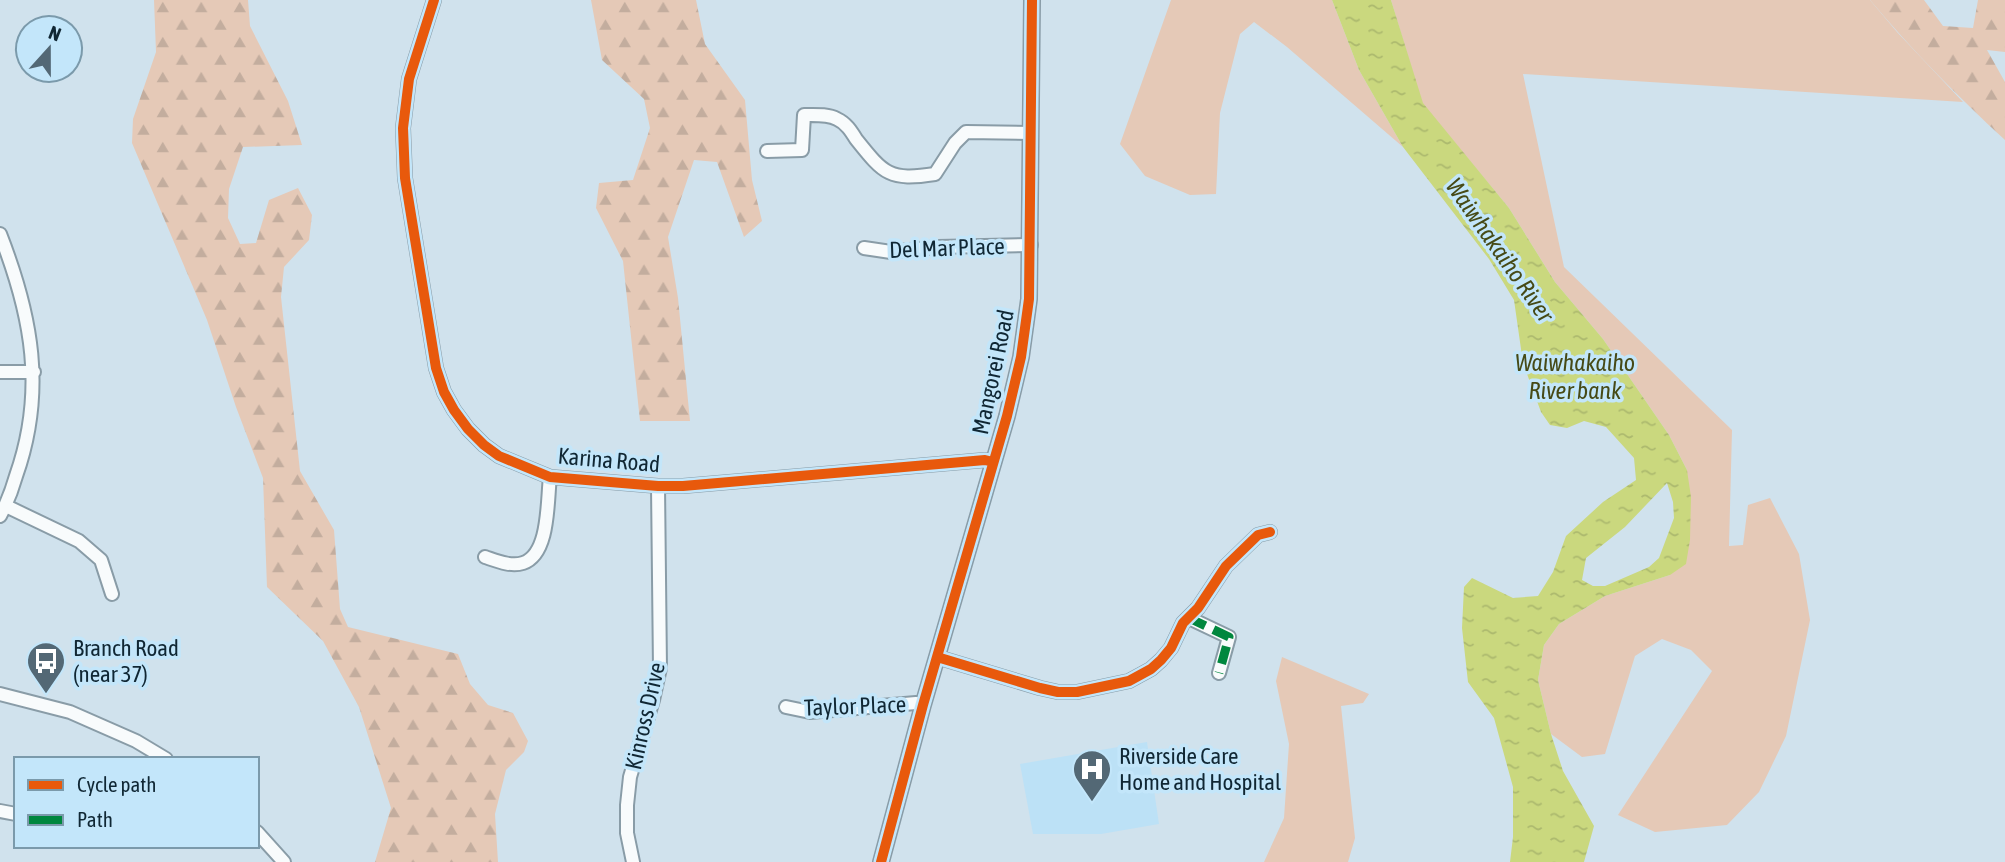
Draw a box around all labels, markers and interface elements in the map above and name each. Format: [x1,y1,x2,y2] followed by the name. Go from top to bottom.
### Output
[14,14,84,84] north arrow
[46,21,64,45] text: N
[1441,173,1560,328] water label: Waiwhakaiho River
[889,233,1005,263] street label: Del Mar Place
[967,307,1019,437] street label: Mangorei Road
[1515,349,1635,404] water label: Waiwhakaiho River bank
[557,443,661,477] street label: Karina Road
[73,635,179,687] place label: Branch Road (near 37)
[25,640,67,695] bus stop icon: Branch Road (near 37)
[620,660,670,772] street label: Kinross Drive
[803,691,907,721] street label: Taylor Place
[1119,743,1281,795] place label: Riverside Care Home and Hospital
[1071,748,1113,803] hospital icon: Riverside Care Home and Hospital
[14,757,259,848] legend
[77,772,156,796] text: Cycle path
[77,807,113,831] text: Path

